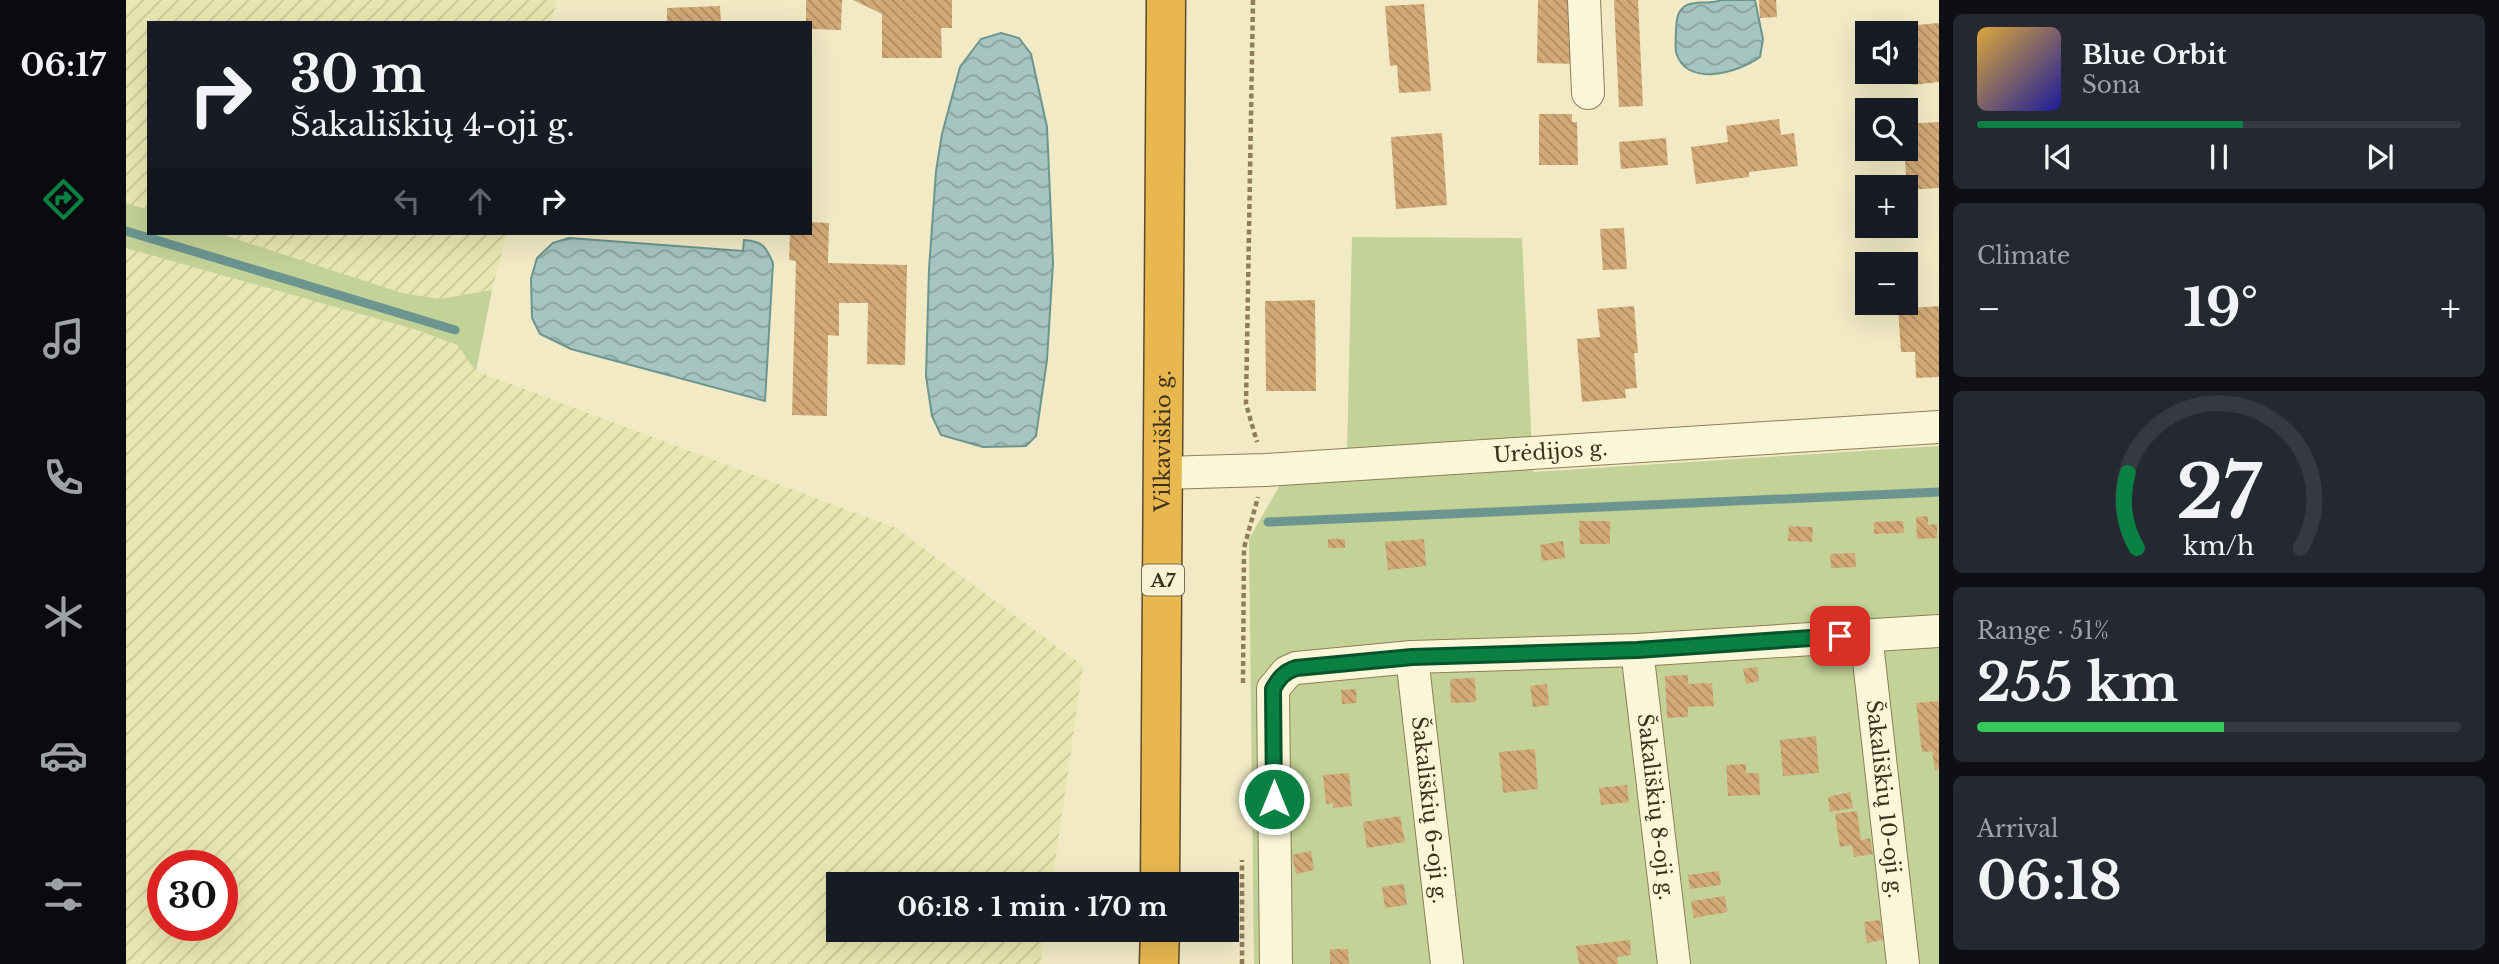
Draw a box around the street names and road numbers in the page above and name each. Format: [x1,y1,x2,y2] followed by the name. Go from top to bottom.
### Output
[1150,370,1176,513] street label: Vilkaviškio g.
[1492,435,1608,468] street label: Urėdijos g.
[1142,565,1184,596] road number: A7
[1860,699,1909,899] street label: Šakališkių 10-oji g.
[1632,712,1679,902] street label: Šakališkių 8-oji g.
[1406,715,1453,905] street label: Šakališkių 6-oji g.

